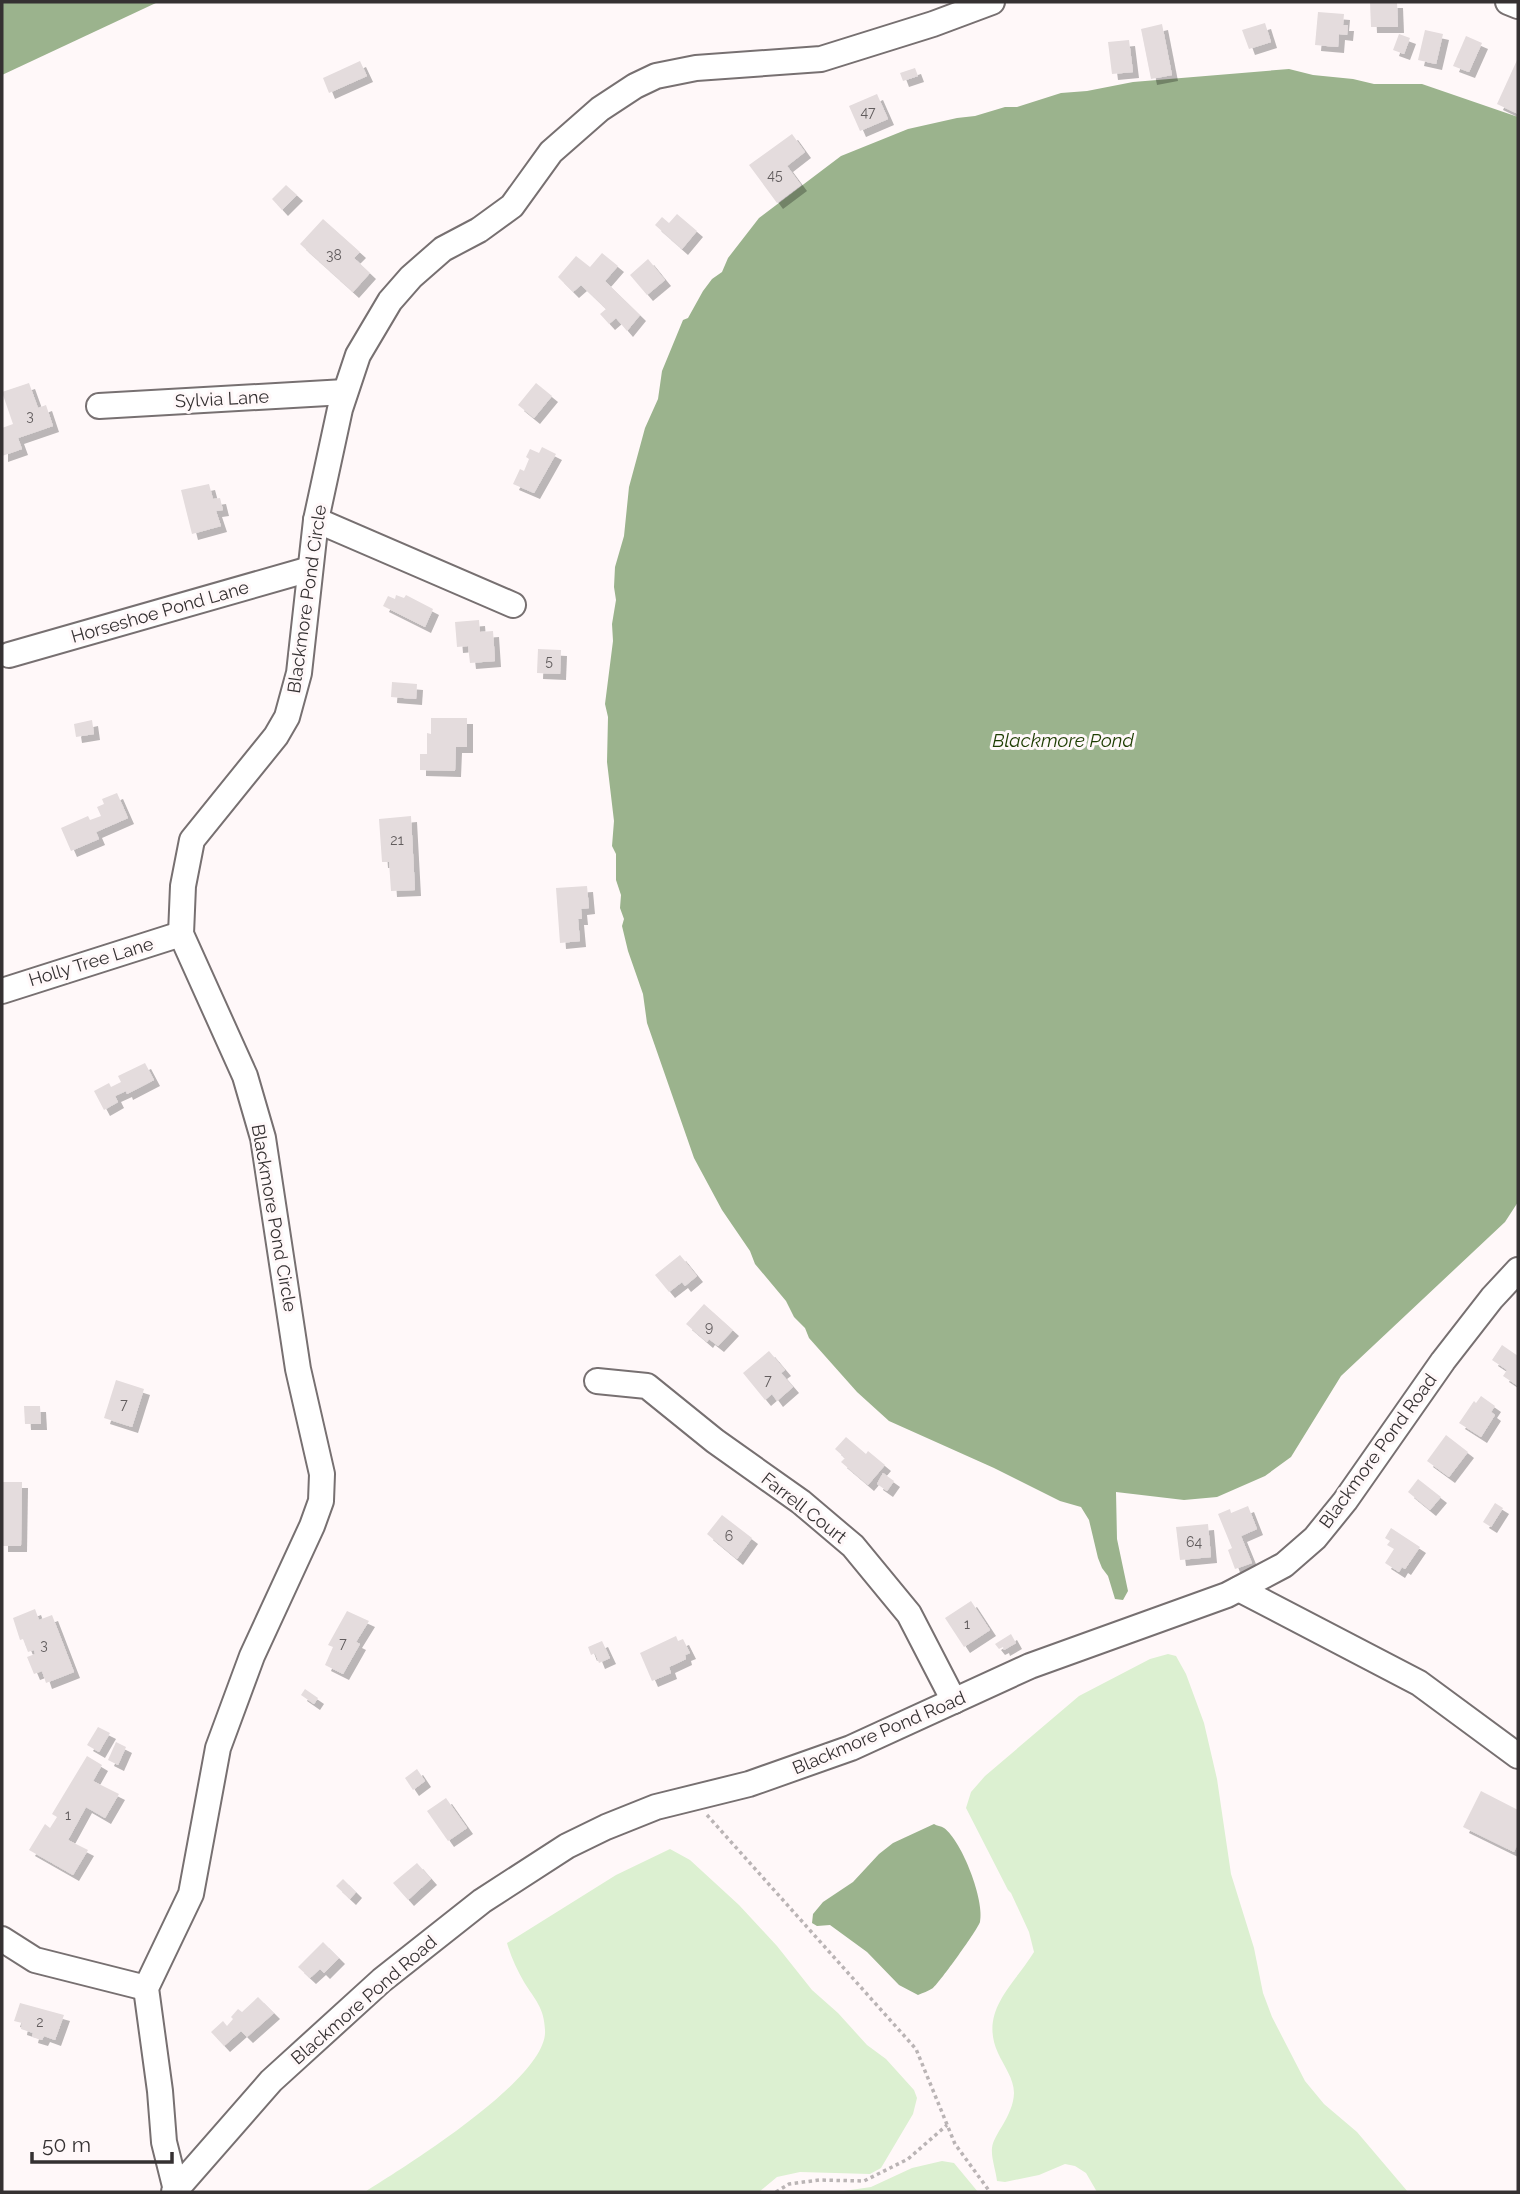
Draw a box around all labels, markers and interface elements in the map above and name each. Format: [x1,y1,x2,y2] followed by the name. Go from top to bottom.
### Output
[860,104,876,120] house number: 47
[767,167,783,183] house number: 45
[326,247,342,263] house number: 38
[174,386,270,411] street label: Sylvia Lane
[26,408,34,424] house number: 3
[283,503,330,695] street label: Blackmore Pond Circle
[69,576,252,647] street label: Horseshoe Pond Lane
[545,653,553,669] house number: 5
[992,729,1134,751] water label: Blackmore Pond
[390,832,404,848] house number: 21
[26,932,156,990] street label: Holly Tree Lane
[248,1122,301,1314] street label: Blackmore Pond Circle
[705,1319,713,1335] house number: 9
[1315,1369,1441,1532] street label: Blackmore Pond Road
[764,1372,772,1388] house number: 7
[120,1396,128,1412] house number: 7
[758,1468,851,1547] street label: Farrell Court
[725,1528,733,1544] house number: 6
[1186,1534,1202,1550] house number: 64
[964,1616,970,1632] house number: 1
[339,1635,347,1651] house number: 7
[40,1637,48,1653] house number: 3
[789,1687,968,1778] street label: Blackmore Pond Road
[65,1807,71,1823] house number: 1
[287,1931,441,2068] street label: Blackmore Pond Road
[36,2014,44,2030] house number: 2
[32,2120,172,2164] scale bar
[42,2132,91,2157] text: 50 m

